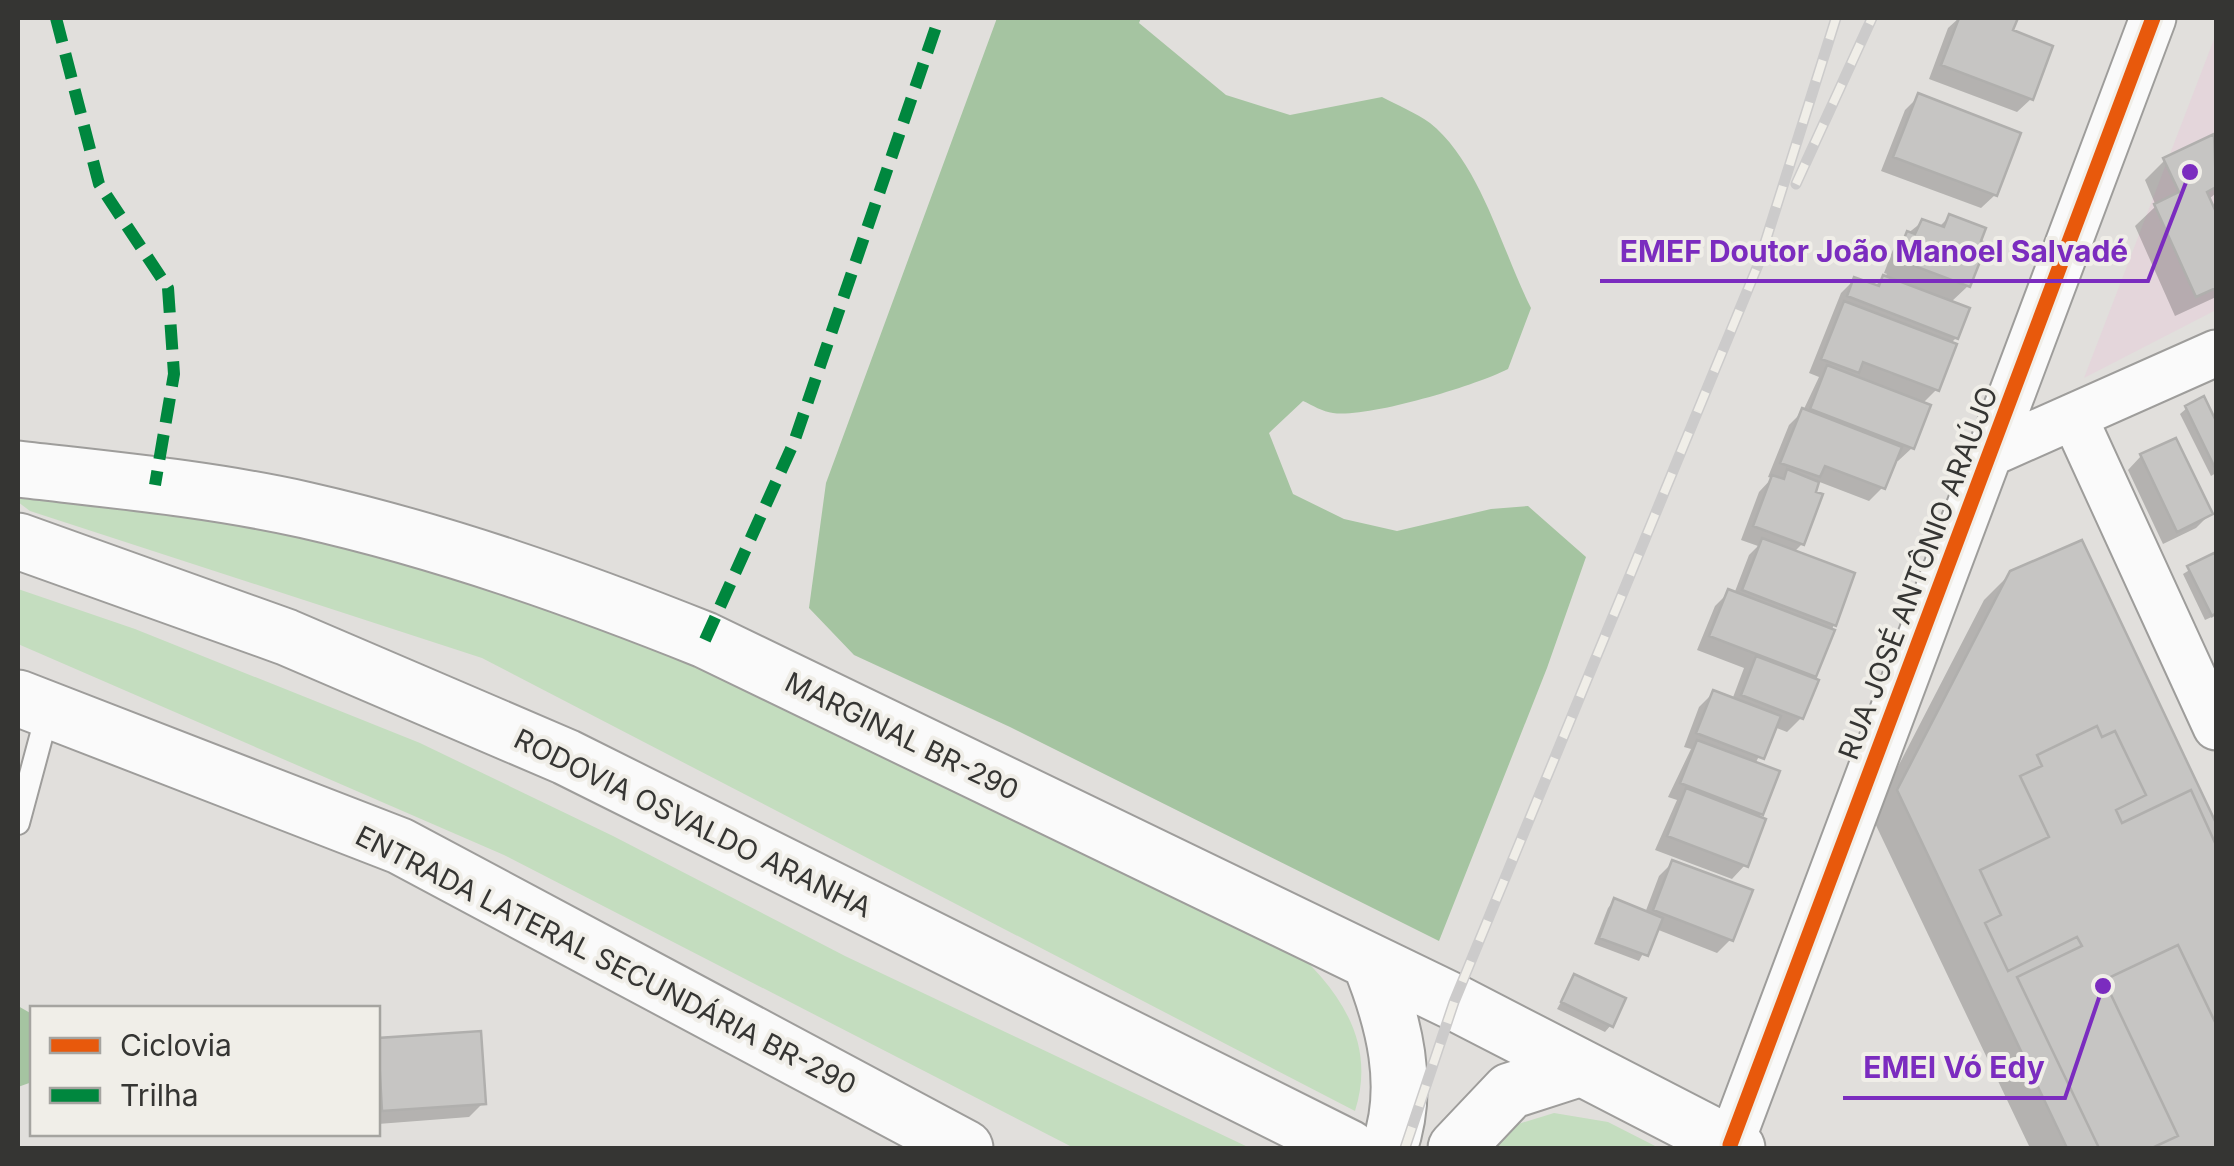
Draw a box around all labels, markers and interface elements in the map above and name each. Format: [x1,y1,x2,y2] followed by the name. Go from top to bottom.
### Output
[1600,221,2148,281] callout: EMEF Doutor João Manoel Salvadé
[1620,233,2128,269] text: EMEF Doutor João Manoel Salvadé
[1830,381,2005,764] street label: RUA JOSÉ ANTÔNIO ARAÚJO
[780,665,1024,807] street label: MARGINAL BR-290
[509,721,877,925] street label: RODOVIA OSVALDO ARANHA
[350,817,862,1102] street label: ENTRADA LATERAL SECUNDÁRIA BR-290
[30,1006,380,1136] legend
[120,1027,232,1063] text: Ciclovia
[1843,1038,2065,1098] callout: EMEI Vó Edy
[1863,1049,2045,1085] text: EMEI Vó Edy
[120,1077,199,1113] text: Trilha

